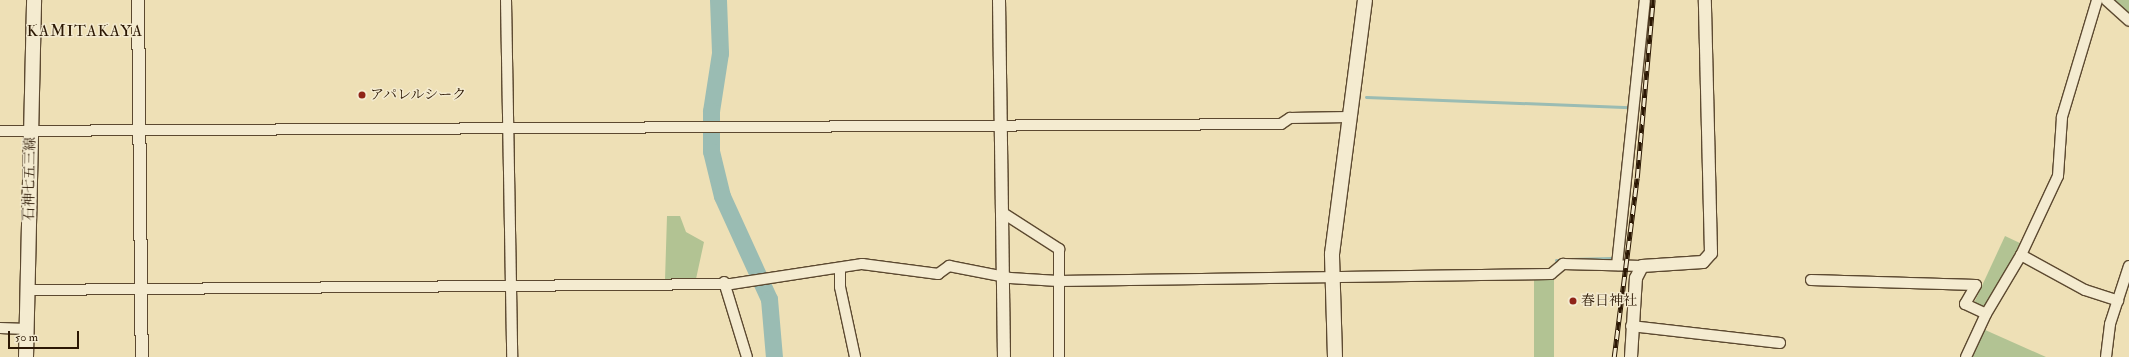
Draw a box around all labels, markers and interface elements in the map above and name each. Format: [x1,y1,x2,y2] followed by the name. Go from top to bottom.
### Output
[27,21,143,41] district label: KAMITAKAYA
[370,87,468,103] place label: アパレルシーク
[357,90,367,100] marker: アパレルシーク
[21,137,39,221] street label: 石神七五三線
[1581,293,1637,309] place label: 春日神社
[1568,296,1578,306] marker: 春日神社
[10,323,81,349] scale bar
[15,330,38,345] text: 50 m

